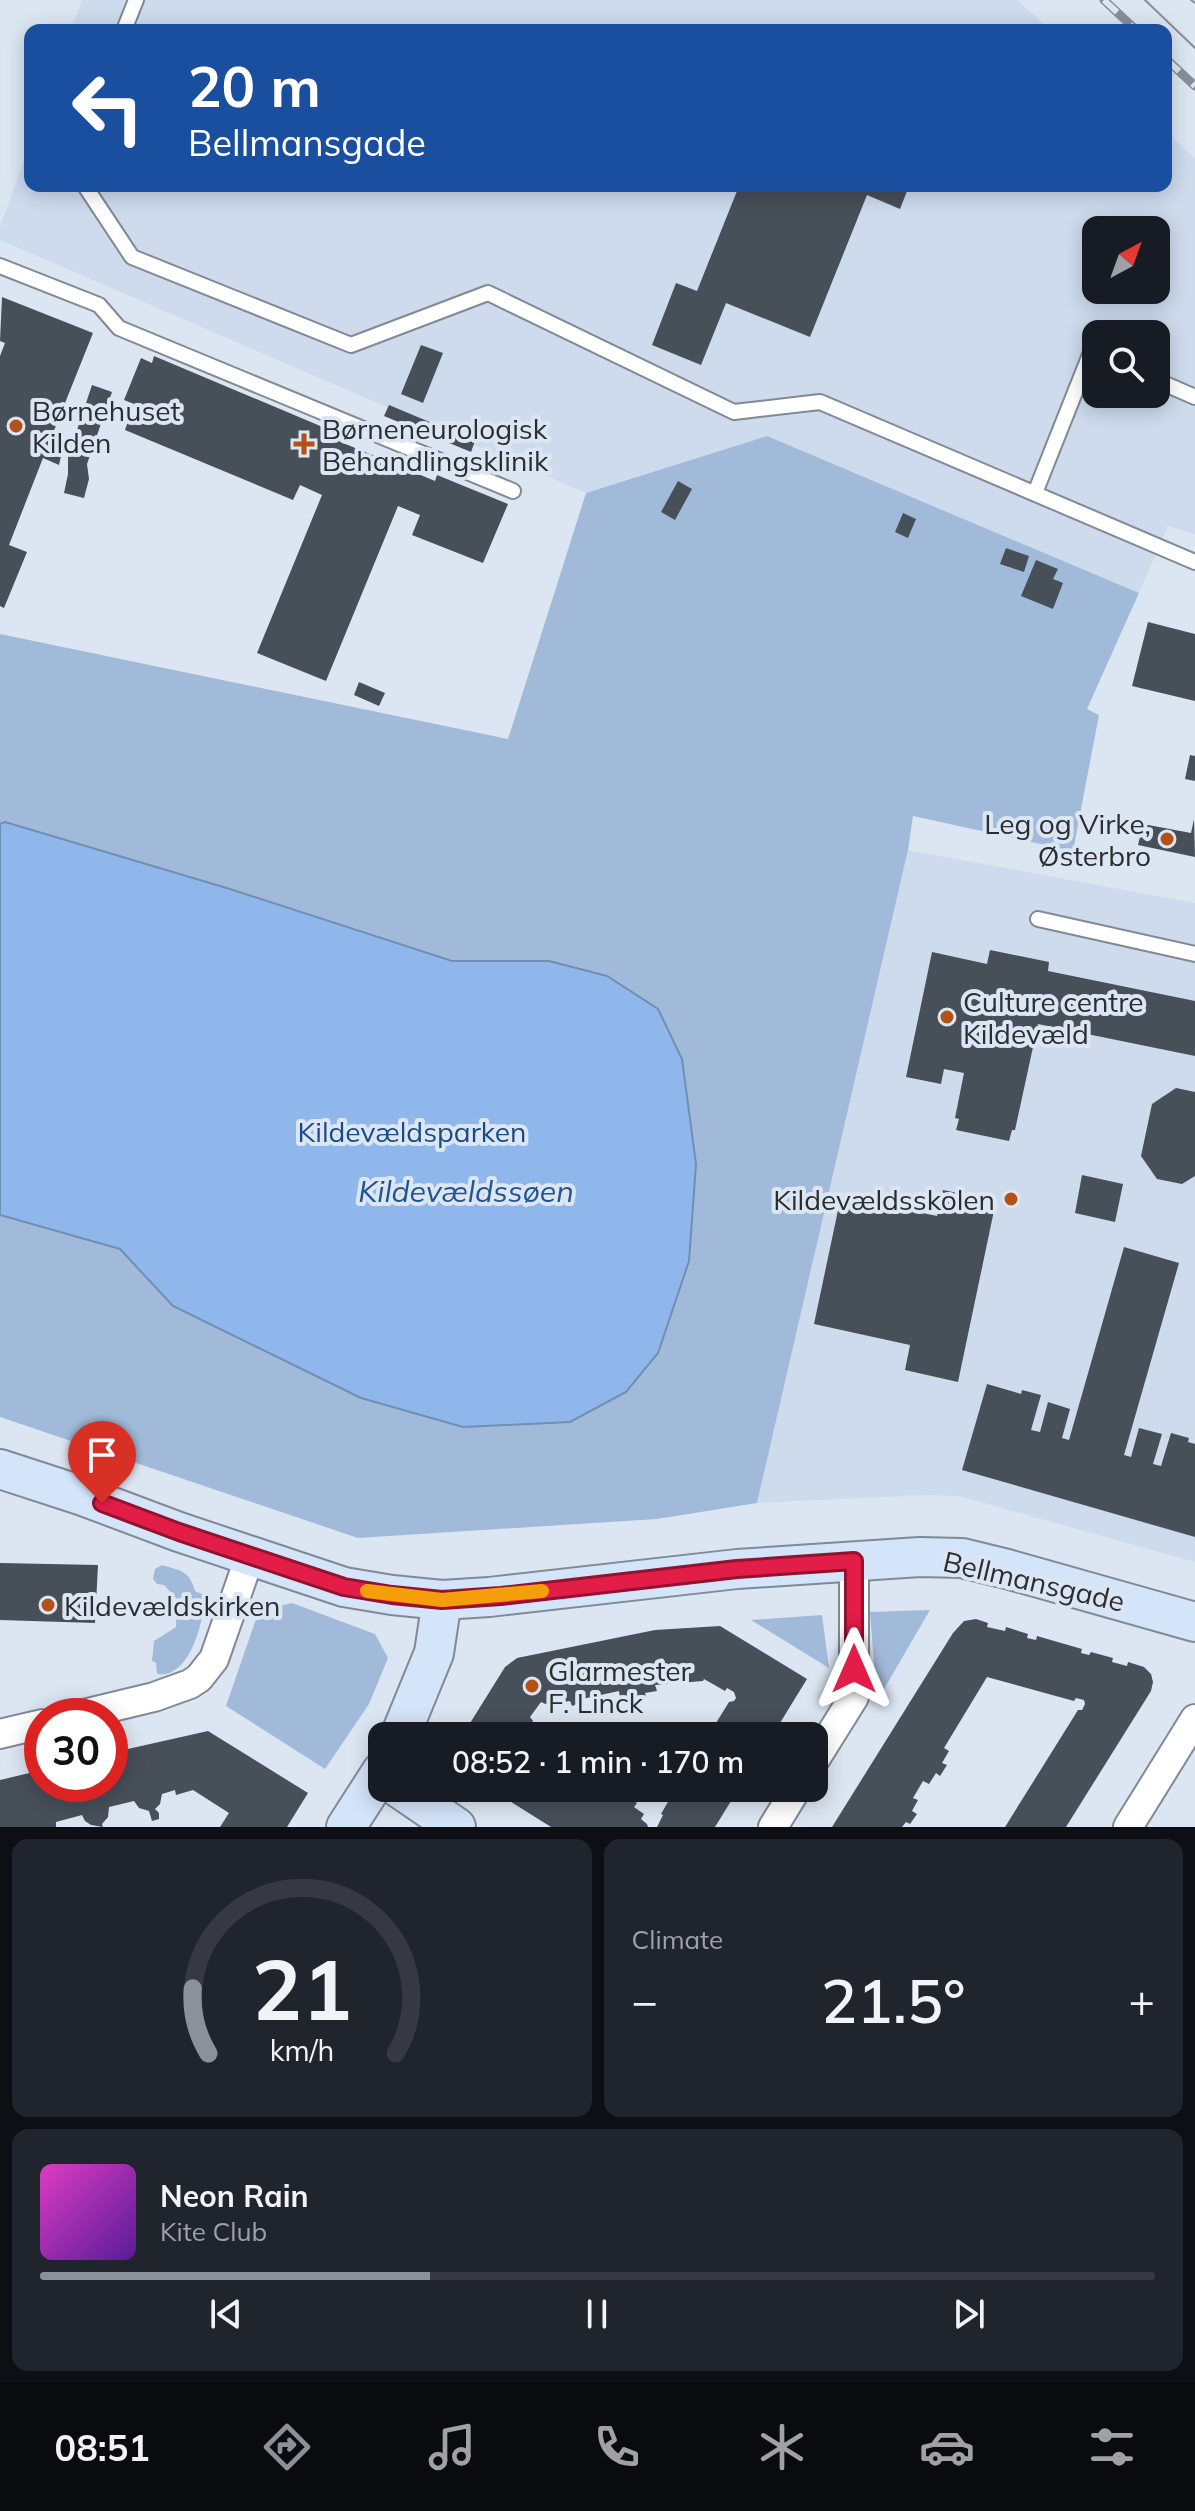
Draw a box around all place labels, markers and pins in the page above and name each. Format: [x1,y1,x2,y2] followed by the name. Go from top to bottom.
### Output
[32,393,181,460] place label: Børnehuset Kilden
[322,411,549,478] place label: Børneneurologisk Behandlingsklinik
[7,417,25,435] marker: Børnehuset Kilden
[293,433,315,455] marker: Børneneurologisk Behandlingsklinik
[984,806,1151,873] place label: Leg og Virke, Østerbro
[1158,830,1176,848] marker: Leg og Virke, Østerbro
[963,984,1143,1051] place label: Culture centre Kildevæld
[938,1008,956,1026] marker: Culture centre Kildevæld
[773,1182,995,1217] place label: Kildevældsskolen
[1002,1190,1020,1208] marker: Kildevældsskolen
[68,1421,136,1503] pin
[64,1588,281,1623] place label: Kildevældskirken
[39,1596,57,1614] marker: Kildevældskirken
[548,1653,692,1720] place label: Glarmester F. Linck
[523,1677,541,1695] marker: Glarmester F. Linck

